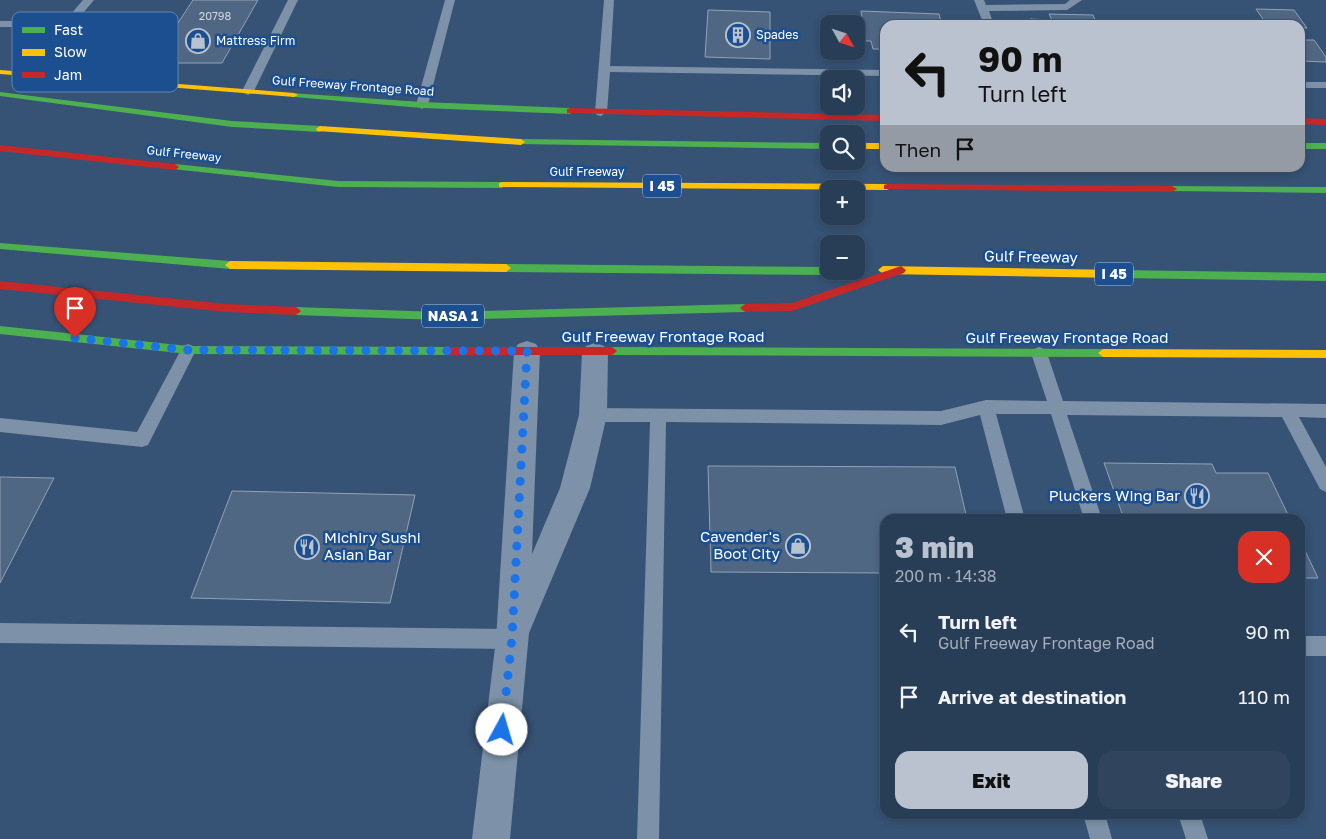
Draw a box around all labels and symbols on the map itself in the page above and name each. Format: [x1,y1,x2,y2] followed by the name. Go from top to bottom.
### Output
[199,9,231,22] house number: 20798
[12,12,178,92] legend
[820,15,865,60] north arrow
[54,21,83,38] text: Fast
[725,22,751,48] building icon: Spades
[756,27,799,42] place label: Spades
[185,28,211,54] shop icon: Mattress Firm
[216,33,295,48] place label: Mattress Firm
[54,43,87,60] text: Slow
[54,66,82,83] text: Jam
[271,72,435,99] street label: Gulf Freeway Frontage Road
[146,142,222,165] street label: Gulf Freeway
[550,164,625,179] street label: Gulf Freeway
[643,175,681,198] road number: I 45
[984,246,1079,266] street label: Gulf Freeway
[1095,262,1133,286] road number: I 45
[54,287,96,338] pin
[422,304,484,328] road number: NASA 1
[561,327,765,345] street label: Gulf Freeway Frontage Road
[965,328,1169,346] street label: Gulf Freeway Frontage Road
[1184,483,1210,509] restaurant icon: Pluckers Wing Bar
[1049,486,1180,504] place label: Pluckers Wing Bar
[700,527,781,562] place label: Cavender's Boot City
[324,528,421,563] place label: Michiry Sushi Asian Bar
[785,533,811,559] shop icon: Cavender's Boot City
[294,534,320,560] restaurant icon: Michiry Sushi Asian Bar
[475,703,527,755] position arrow

